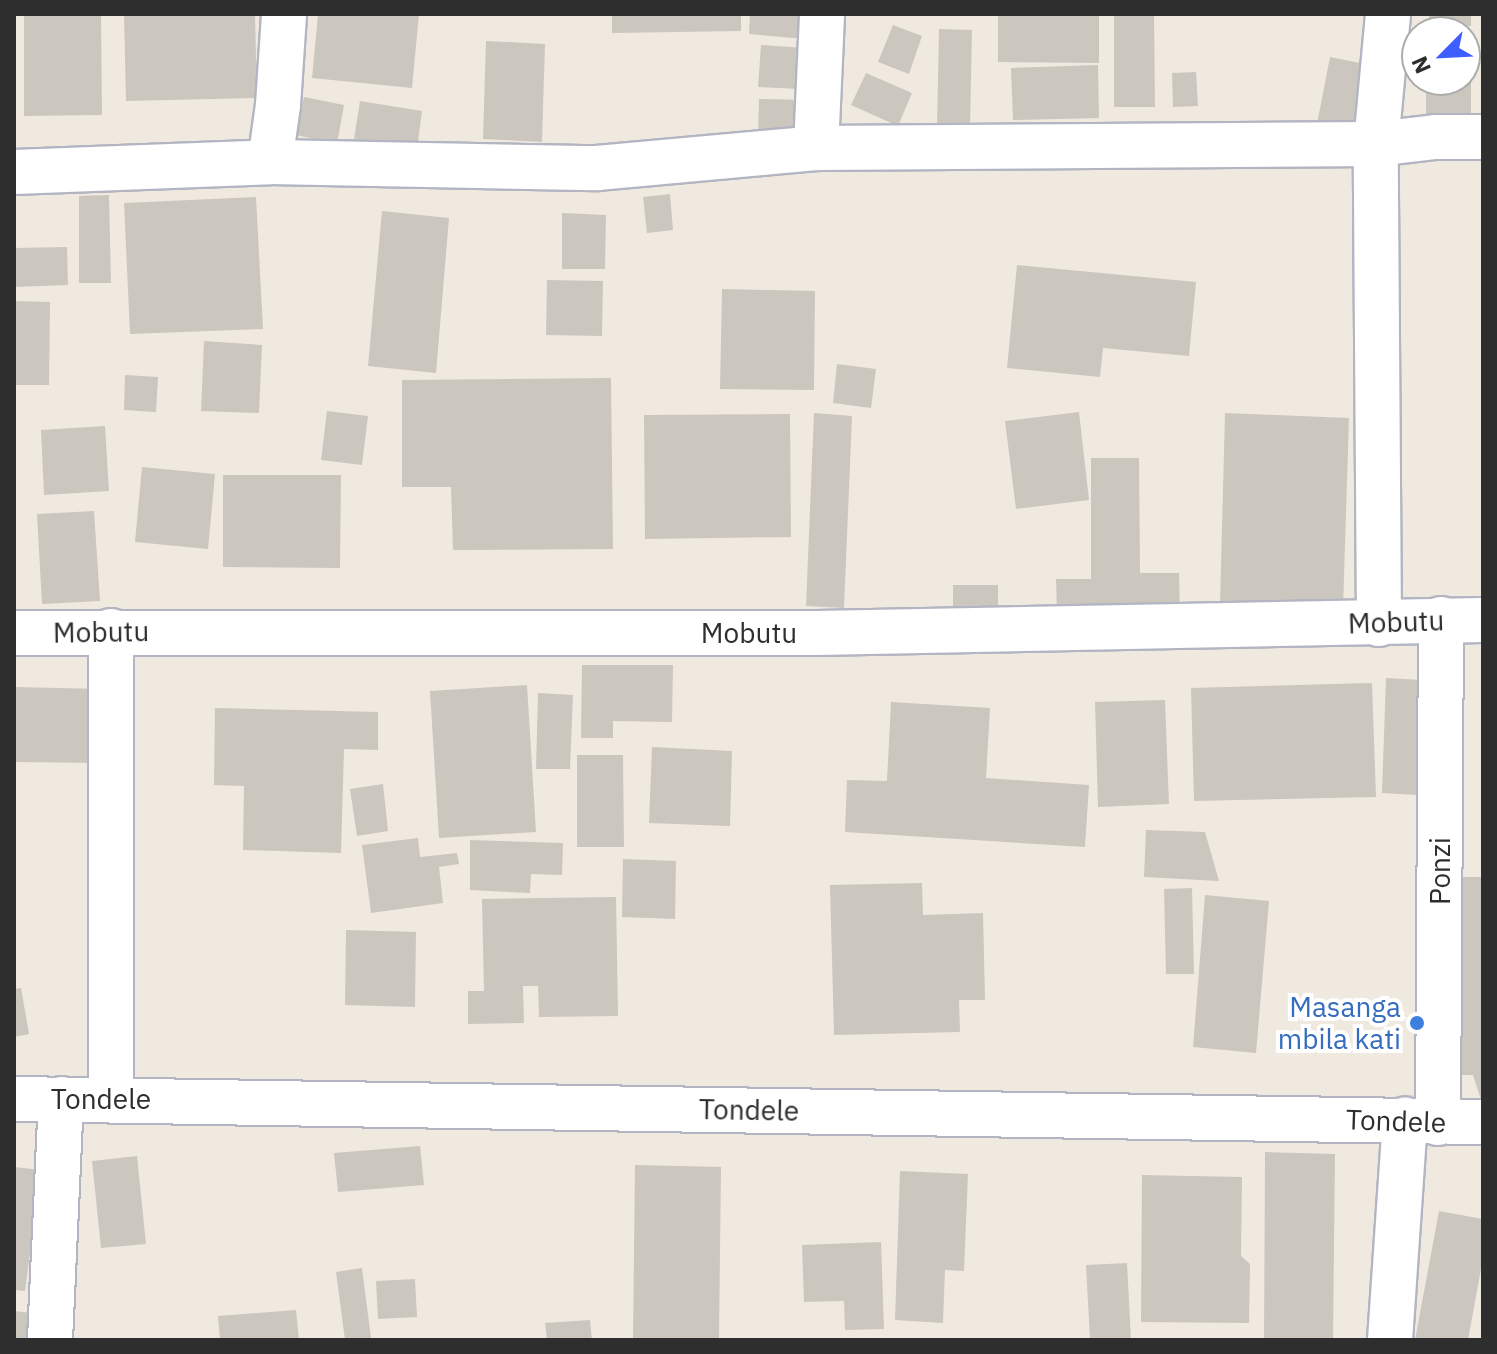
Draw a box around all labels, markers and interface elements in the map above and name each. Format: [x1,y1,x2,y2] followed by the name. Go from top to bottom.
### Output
[1401,16,1481,96] north arrow
[1404,52,1437,78] text: N
[1347,604,1445,640] street label: Mobutu
[53,614,149,650] street label: Mobutu
[701,616,797,650] street label: Mobutu
[1423,837,1457,905] street label: Ponzi
[1278,990,1401,1056] place label: Masanga mbila kati
[1408,1014,1426,1032] marker: Masanga mbila kati
[51,1082,151,1116] street label: Tondele
[699,1092,799,1128] street label: Tondele
[1345,1102,1447,1140] street label: Tondele

